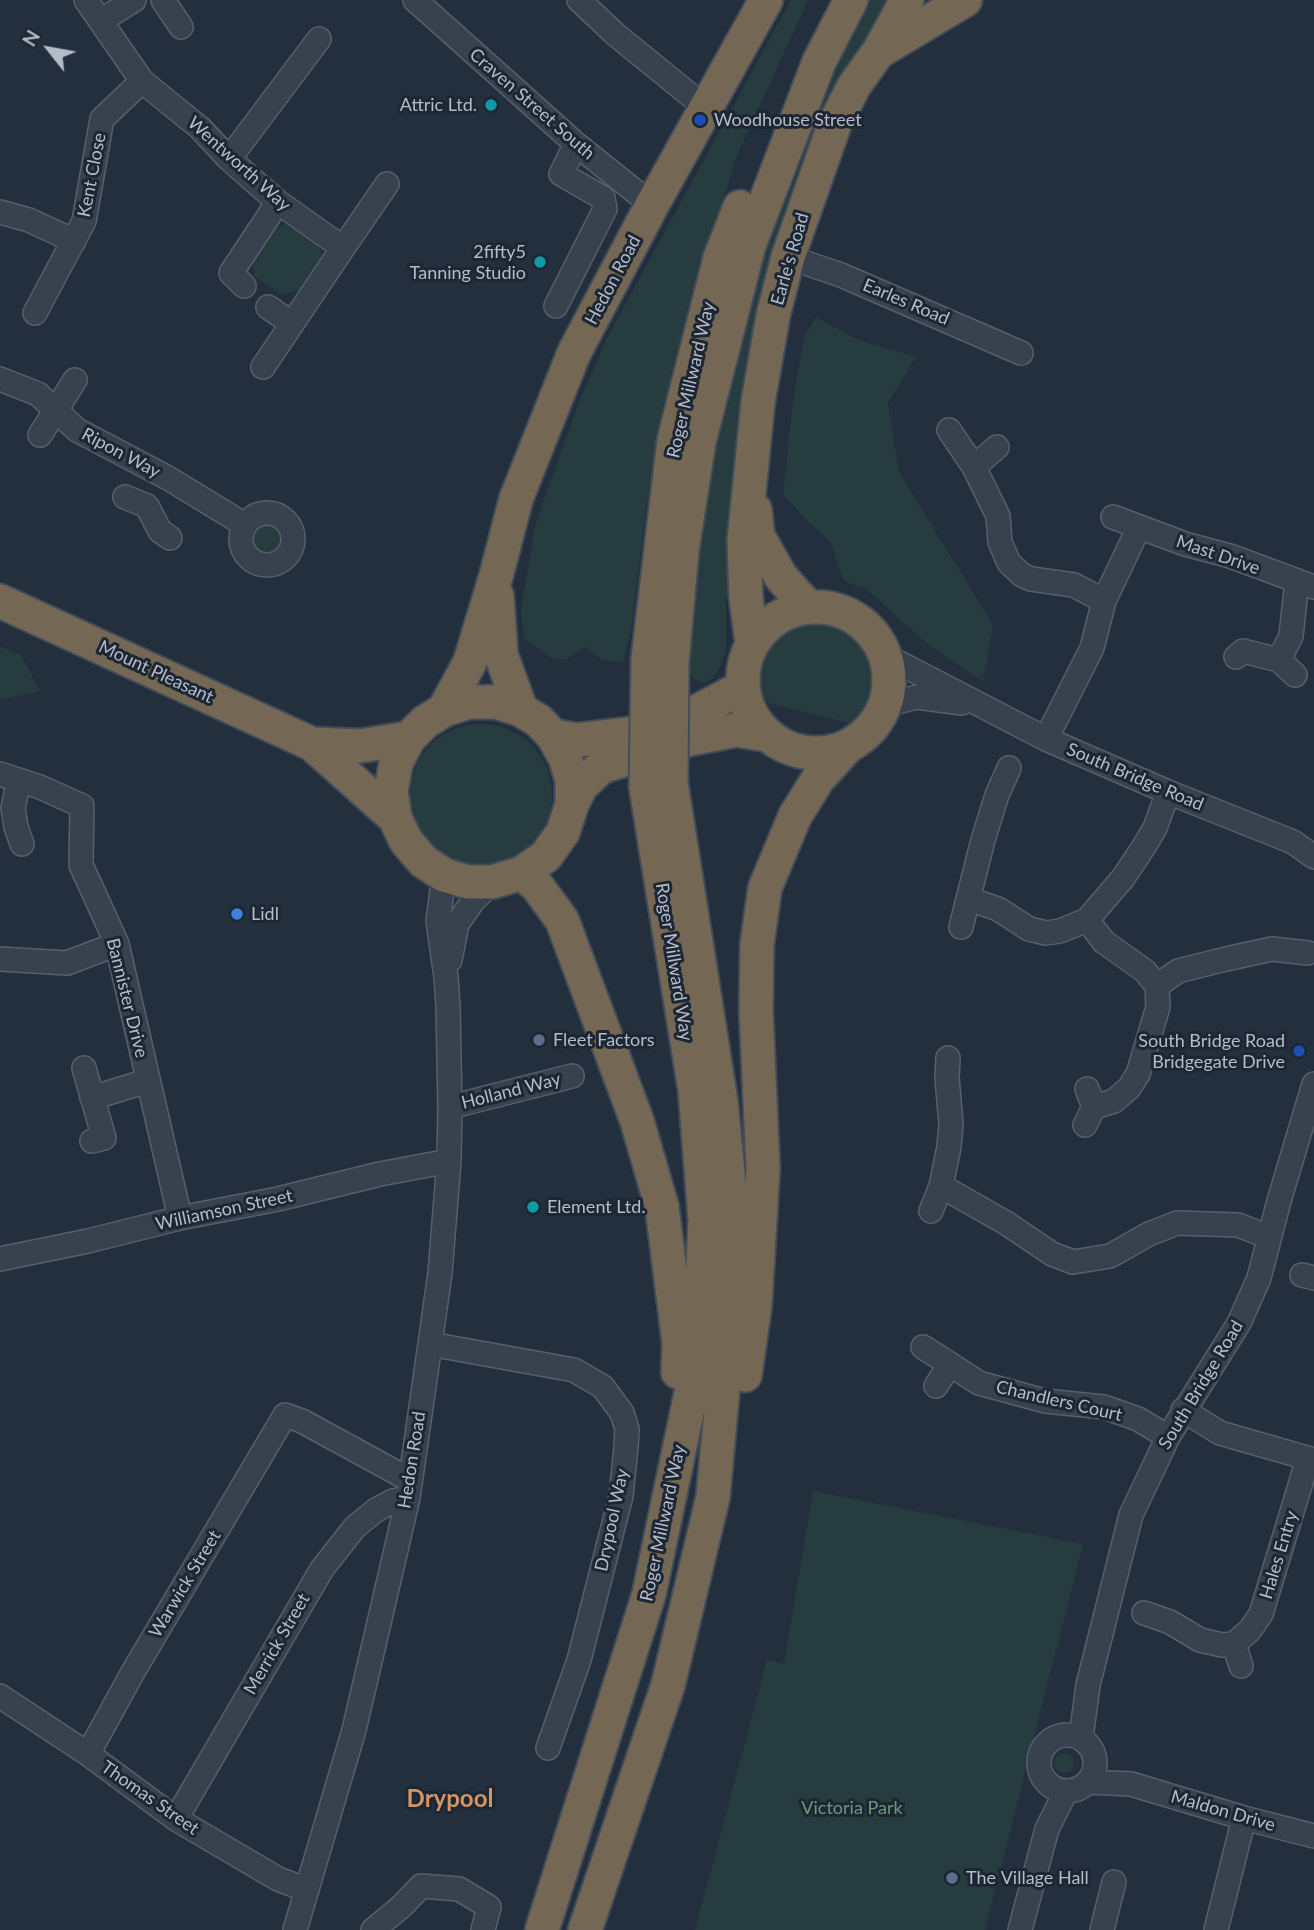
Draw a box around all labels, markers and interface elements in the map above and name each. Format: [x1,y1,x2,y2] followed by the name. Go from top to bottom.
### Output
[14,14,84,84] north arrow
[17,26,44,50] text: N
[465,44,599,164] street label: Craven Street South
[400,94,477,116] place label: Attric Ltd.
[483,97,499,113] marker: Attric Ltd.
[714,109,862,131] place label: Woodhouse Street
[183,112,295,216] street label: Wentworth Way
[692,112,708,128] marker: Woodhouse Street
[73,131,111,219] street label: Kent Close
[767,210,813,308] street label: Earle's Road
[580,232,646,328] street label: Hedon Road
[410,241,526,284] place label: 2fifty5 Tanning Studio
[532,254,548,270] marker: 2fifty5 Tanning Studio
[859,274,953,330] street label: Earles Road
[663,300,719,460] street label: Roger Millward Way
[78,423,164,483] street label: Ripon Way
[1173,531,1263,579] street label: Mast Drive
[95,636,217,708] street label: Mount Pleasant
[1063,738,1207,816] street label: South Bridge Road
[651,881,697,1043] street label: Roger Millward Way
[251,903,279,925] place label: Lidl
[229,906,245,922] marker: Lidl
[102,936,152,1060] street label: Bannister Drive
[553,1029,655,1051] place label: Fleet Factors
[1138,1030,1285,1072] place label: South Bridge Road Bridgegate Drive
[531,1032,547,1048] marker: Fleet Factors
[1291,1043,1307,1059] marker: South Bridge Road Bridgegate Drive
[459,1068,563,1114] street label: Holland Way
[154,1185,294,1235] street label: Williamson Street
[547,1196,646,1218] place label: Element Ltd.
[525,1199,541,1215] marker: Element Ltd.
[1154,1317,1248,1453] street label: South Bridge Road
[994,1376,1124,1426] street label: Chandlers Court
[394,1410,430,1510] street label: Hedon Road
[636,1443,690,1603] street label: Roger Millward Way
[591,1467,633,1573] street label: Drypool Way
[1255,1508,1303,1602] street label: Hales Entry
[145,1526,225,1642] street label: Warwick Street
[239,1590,315,1698] street label: Merrick Street
[97,1756,203,1840] street label: Thomas Street
[407,1785,493,1813] district label: Drypool
[1168,1786,1278,1836] street label: Maldon Drive
[801,1797,903,1819] park label: Victoria Park
[966,1867,1089,1889] place label: The Village Hall
[944,1870,960,1886] marker: The Village Hall

